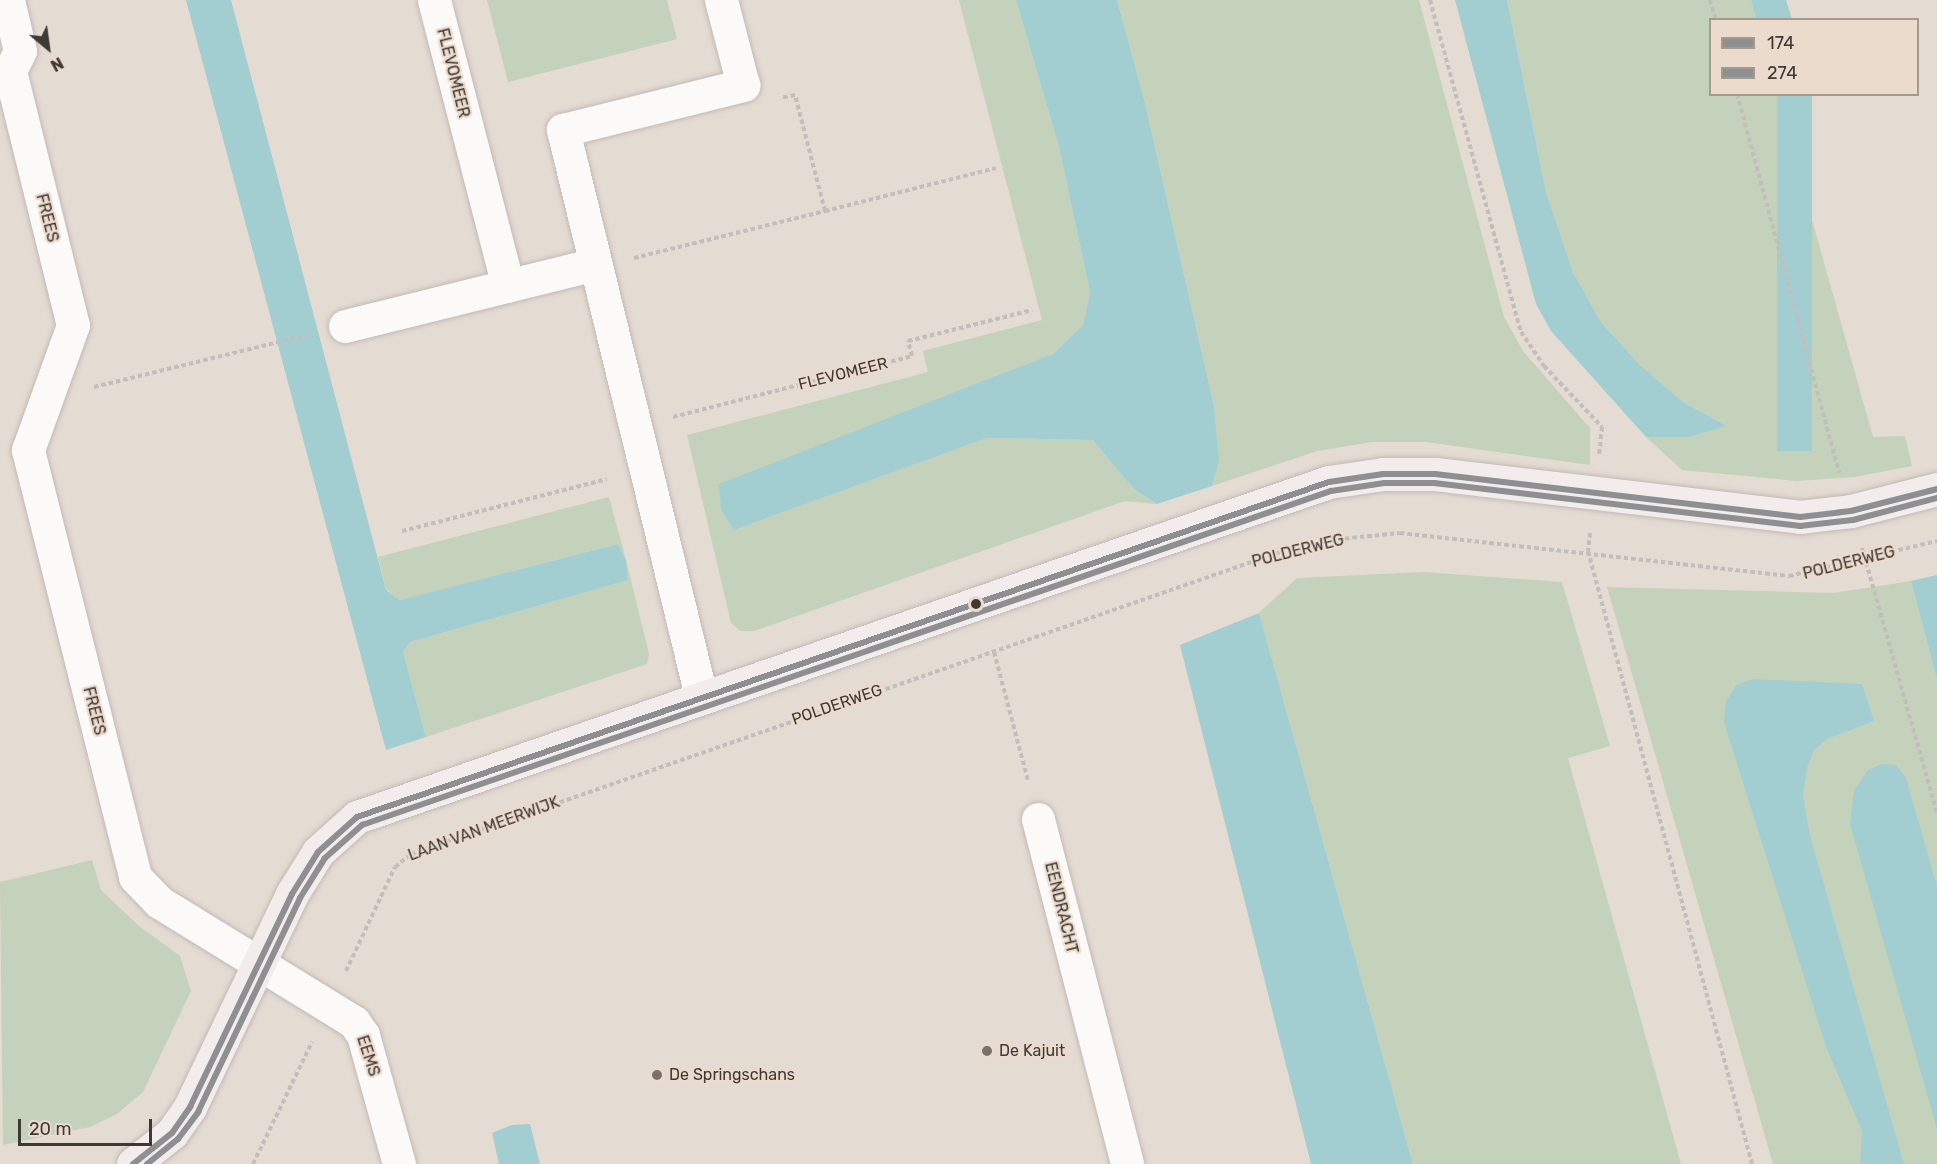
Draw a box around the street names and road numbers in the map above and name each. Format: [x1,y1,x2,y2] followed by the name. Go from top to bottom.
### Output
[433,26,473,120] street label: FLEVOMEER
[32,192,62,244] street label: FREES
[796,354,890,394] street label: FLEVOMEER
[1250,530,1346,572] street label: POLDERWEG
[1801,542,1897,584] street label: POLDERWEG
[789,681,885,729] street label: POLDERWEG
[79,685,109,737] street label: FREES
[405,793,563,865] street label: LAAN VAN MEERWIJK
[1040,860,1082,956] street label: EENDRACHT
[352,1033,384,1079] street label: EEMS

